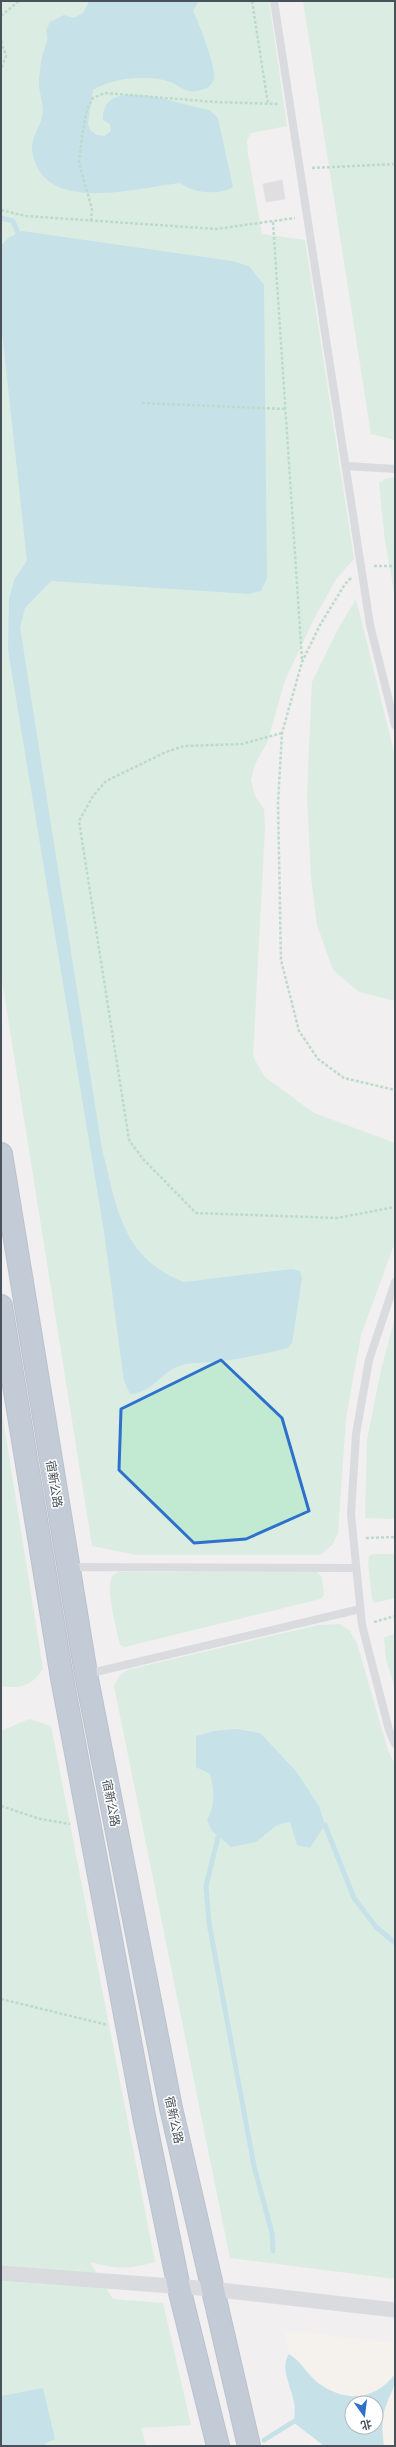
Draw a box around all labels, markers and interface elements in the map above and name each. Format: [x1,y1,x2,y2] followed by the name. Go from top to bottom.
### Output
[44,1459,66,1509] street label: 宿新公路
[101,1778,123,1828] street label: 宿新公路
[163,2095,187,2145] street label: 宿新公路
[344,2395,384,2435] north arrow
[360,2418,373,2433] text: 北

